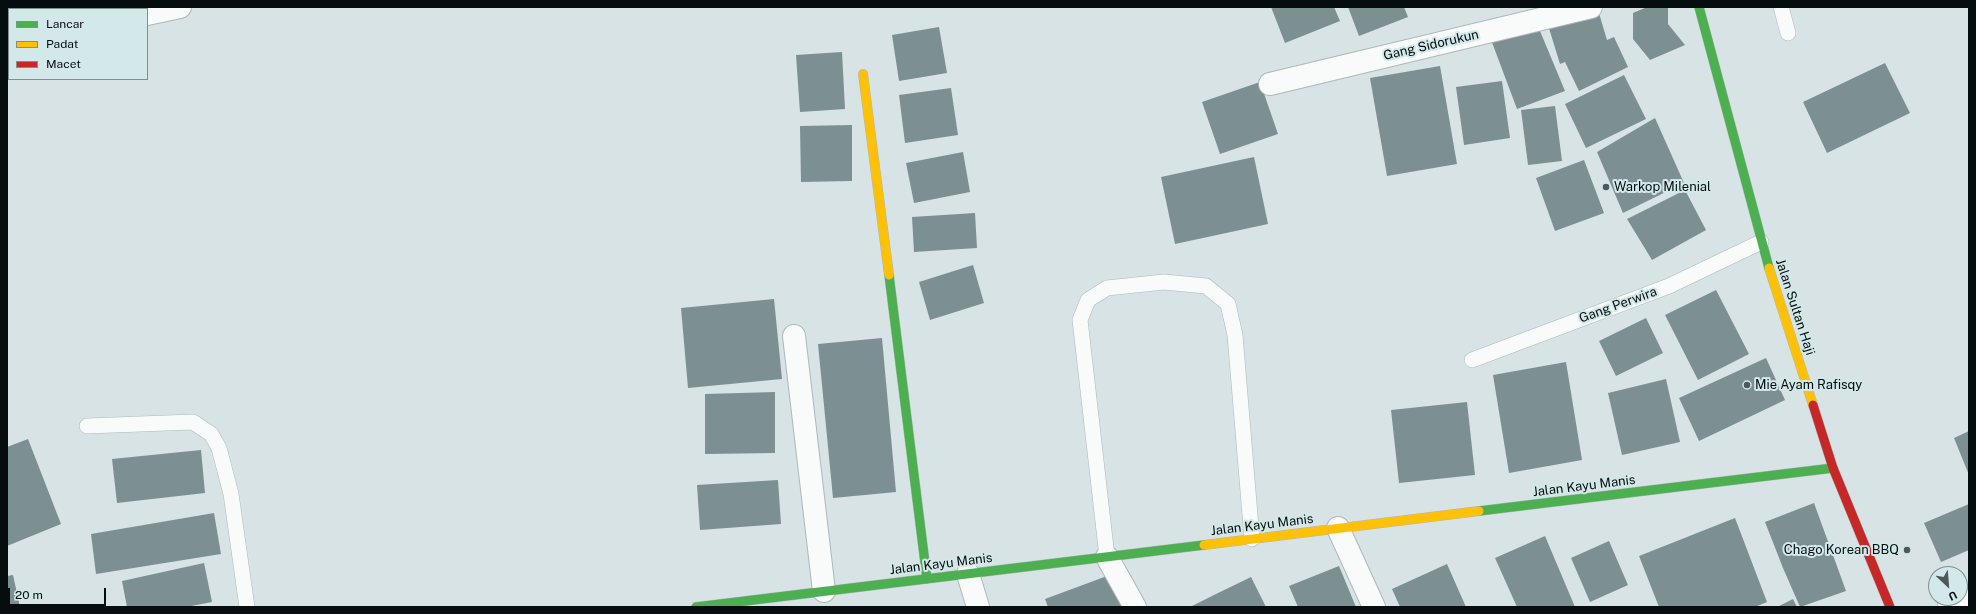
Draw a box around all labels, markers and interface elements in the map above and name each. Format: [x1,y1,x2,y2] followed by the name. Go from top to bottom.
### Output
[8,8,148,80] legend
[46,17,84,31] text: Lancar
[1382,26,1480,64] street label: Gang Sidorukun
[46,37,78,51] text: Padat
[46,57,81,71] text: Macet
[1614,179,1711,195] place label: Warkop Milenial
[1601,182,1611,192] marker: Warkop Milenial
[1772,257,1818,357] street label: Jalan Sultan Haji
[1577,284,1659,326] street label: Gang Perwira
[1755,377,1862,393] place label: Mie Ayam Rafisqy
[1742,380,1752,390] marker: Mie Ayam Rafisqy
[1532,472,1636,500] street label: Jalan Kayu Manis
[1210,511,1314,539] street label: Jalan Kayu Manis
[1784,542,1899,558] place label: Chago Korean BBQ
[1902,545,1912,555] marker: Chago Korean BBQ
[889,550,993,578] street label: Jalan Kayu Manis
[1928,566,1968,606] north arrow
[10,580,108,606] scale bar
[15,588,43,602] text: 20 m
[1947,589,1959,603] text: U

